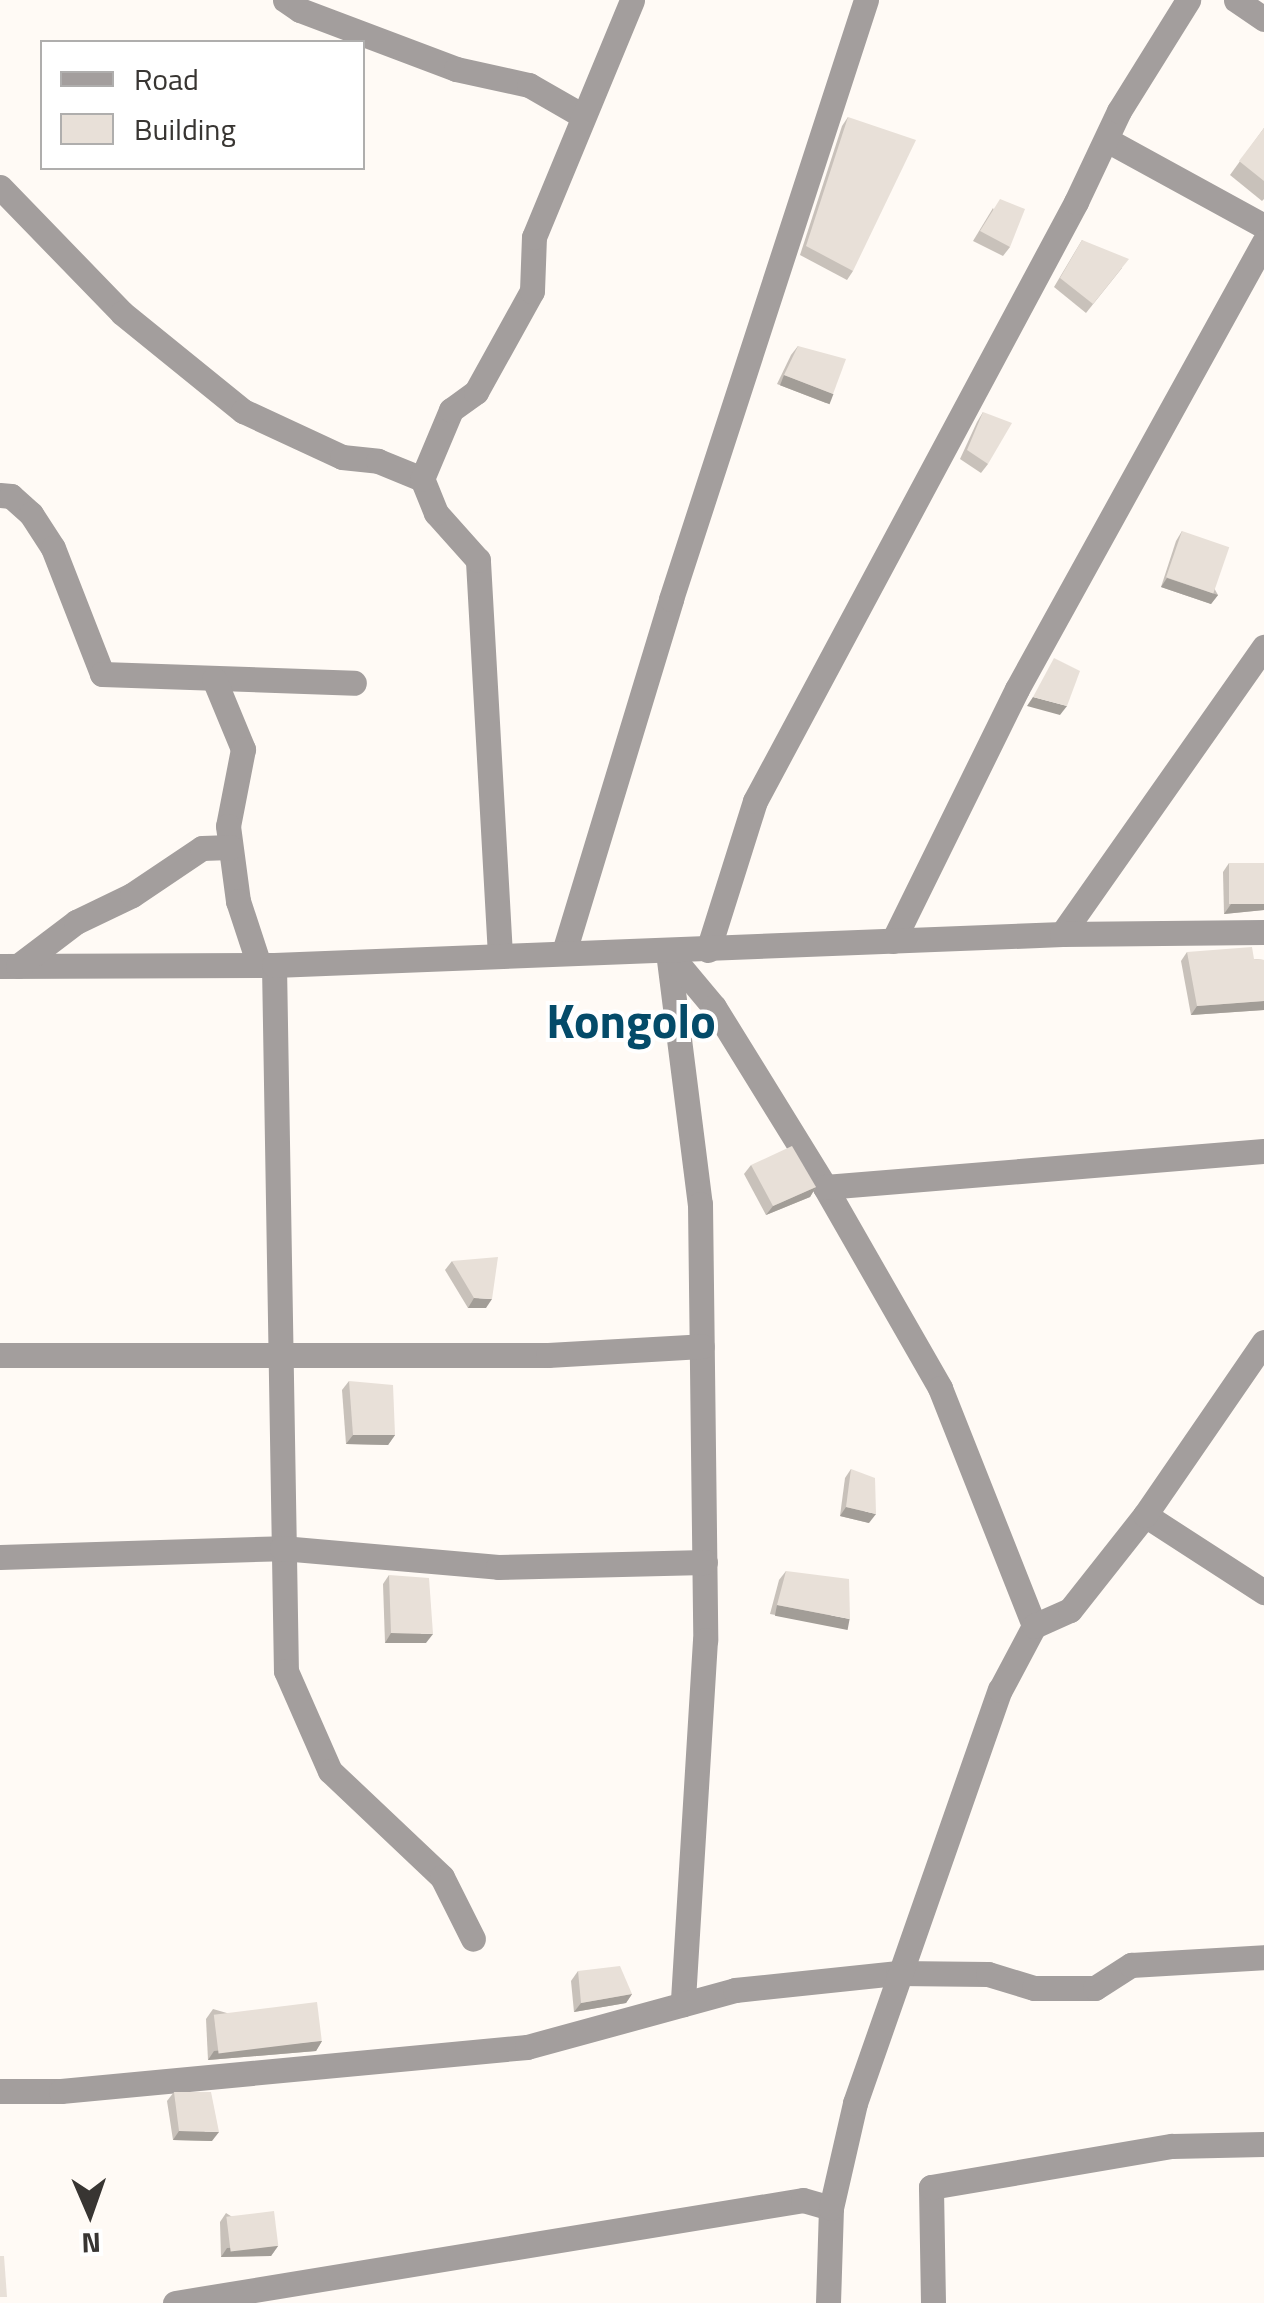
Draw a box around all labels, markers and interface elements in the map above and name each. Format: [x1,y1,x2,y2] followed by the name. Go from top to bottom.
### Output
[40,40,365,170] legend
[134,56,199,102] text: Road
[134,106,236,152] text: Building
[546,992,716,1050] district label: Kongolo
[40,2163,140,2263] north arrow
[81,2222,102,2265] text: N

